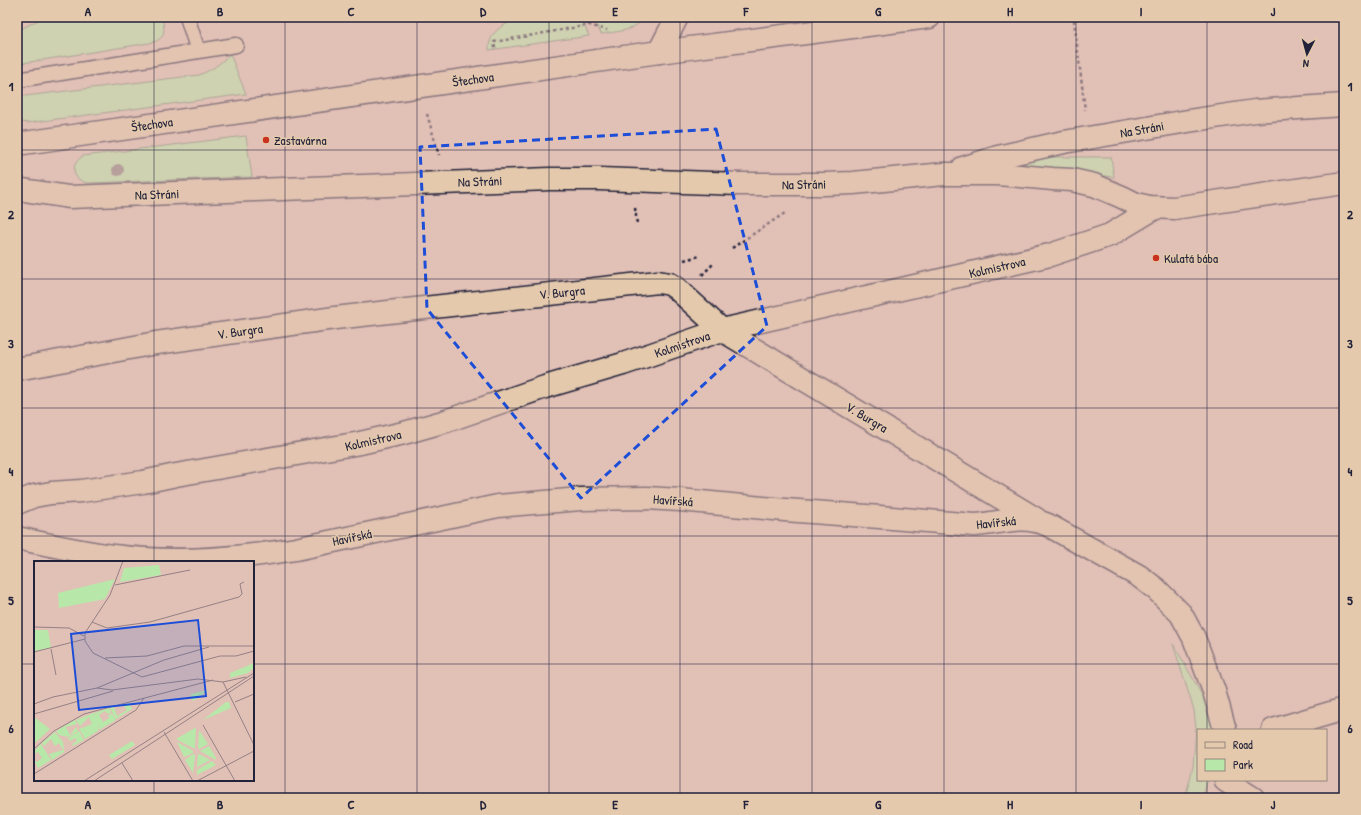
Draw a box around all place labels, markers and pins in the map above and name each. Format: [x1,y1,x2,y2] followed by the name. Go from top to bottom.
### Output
[274,131,327,149] place label: Zastavárna
[261,135,271,145] marker: Zastavárna
[1164,249,1218,267] place label: Kulatá bába
[1151,253,1161,263] marker: Kulatá bába

